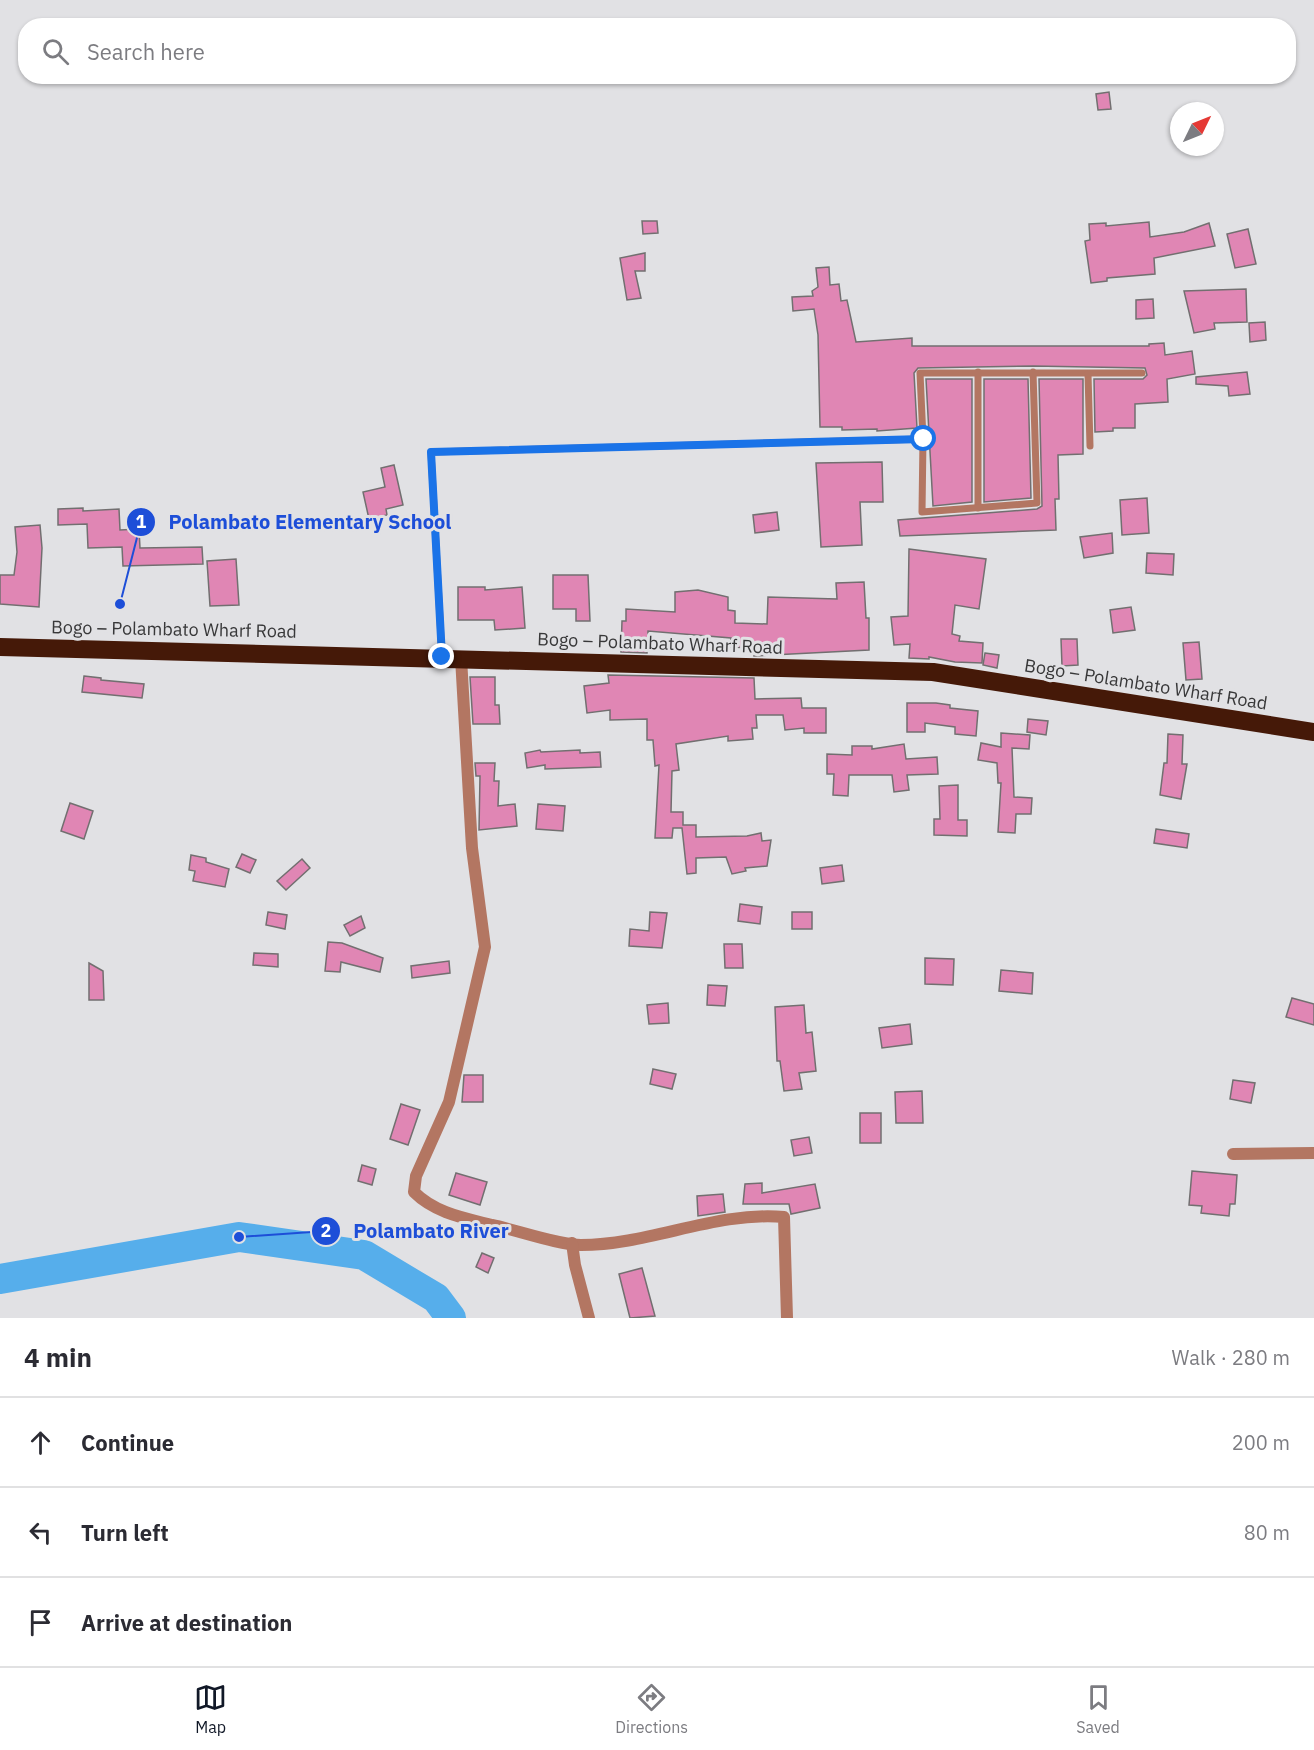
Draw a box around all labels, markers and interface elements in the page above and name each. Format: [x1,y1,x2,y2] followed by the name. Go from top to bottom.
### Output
[18,18,1296,84] search box
[39,35,72,68] icon: search
[87,37,205,66] text: Search here
[1170,102,1224,156] north arrow
[910,425,936,451] route start
[126,503,463,541] callout: Polambato Elementary School
[169,508,451,535] text: Polambato Elementary School
[136,510,147,533] text: 1
[51,615,297,643] street label: Bogo – Polambato Wharf Road
[537,627,783,659] street label: Bogo – Polambato Wharf Road
[428,643,454,669] route end
[1023,653,1269,715] street label: Bogo – Polambato Wharf Road
[311,1212,520,1250] callout: Polambato River
[353,1217,509,1244] text: Polambato River
[321,1219,331,1242] text: 2
[24,1340,92,1374] text: 4 min
[1172,1344,1290,1371] text: Walk · 280 m
[24,1426,57,1459] icon: ahead
[81,1428,174,1457] text: Continue
[1232,1429,1290,1456] text: 200 m
[24,1516,57,1549] icon: left
[81,1518,169,1547] text: Turn left
[1244,1519,1290,1546] text: 80 m
[24,1606,57,1639] icon: arrive
[81,1608,292,1637] text: Arrive at destination
[194,1681,227,1737] tab: Map
[615,1681,688,1737] tab: Directions
[1076,1681,1120,1737] tab: Saved

